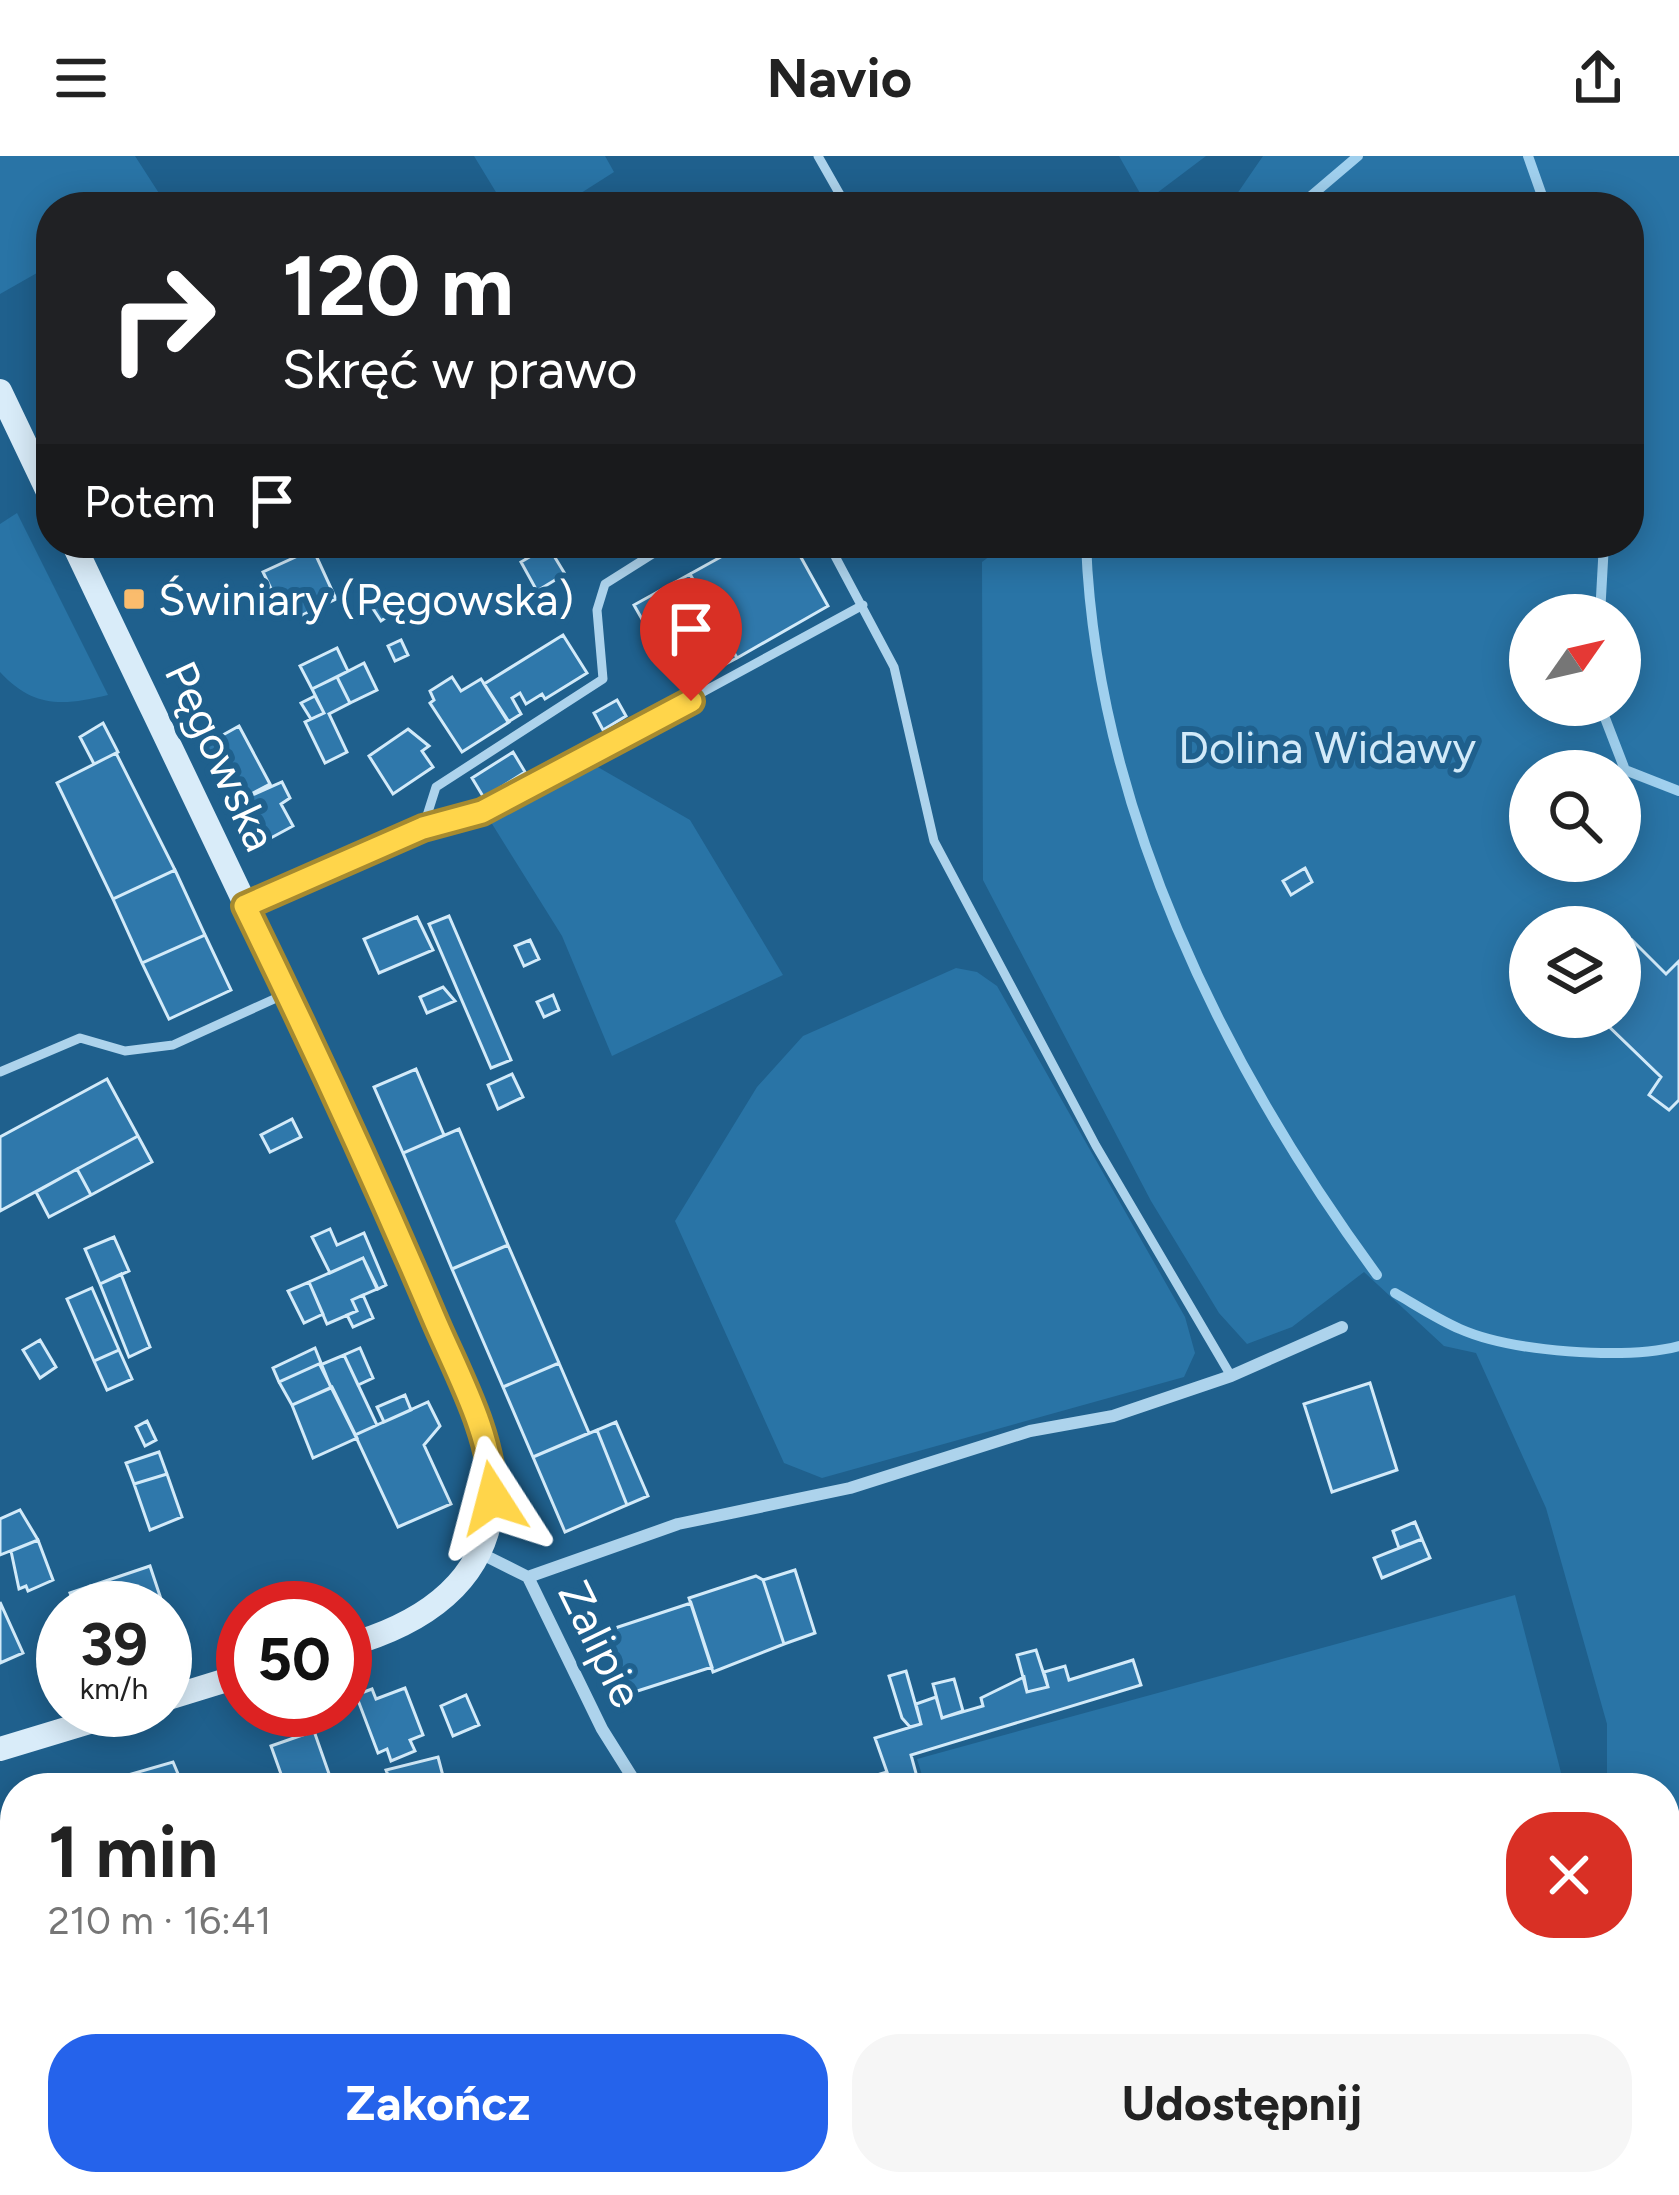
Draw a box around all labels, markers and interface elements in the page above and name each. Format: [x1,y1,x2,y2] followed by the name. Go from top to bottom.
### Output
[48,45,114,111] icon: menu
[1565,45,1631,111] icon: share
[767,46,912,111] text: Navio
[282,235,514,336] text: 120 m
[84,240,240,396] icon: right
[282,337,638,402] text: Skręć w prawo
[239,468,305,534] icon: arrive
[84,474,215,528] text: Potem
[158,572,574,626] place label: Świniary (Pęgowska)
[640,578,742,701] pin
[121,586,147,612] marker: Świniary (Pęgowska)
[1509,594,1641,726] north arrow
[1509,594,1641,1038] map controls
[658,596,724,662] icon: arrive
[154,653,288,859] street label: Pęgowska
[1178,720,1476,774] park label: Dolina Widawy
[1509,750,1641,882] button: search
[1509,906,1641,1038] button: layers
[430,1435,556,1561] position arrow
[547,1572,655,1716] street label: Zalipie
[216,1581,372,1737] speed limit sign: 50
[80,1608,148,1680] text: 39
[80,1670,148,1707] text: km/h
[48,1809,218,1895] text: 1 min
[1506,1812,1632,1938] button: close
[48,1897,271,1944] text: 210 m · 16:41
[48,2034,828,2172] button: Zakończ
[852,2034,1632,2172] button: Udostępnij

